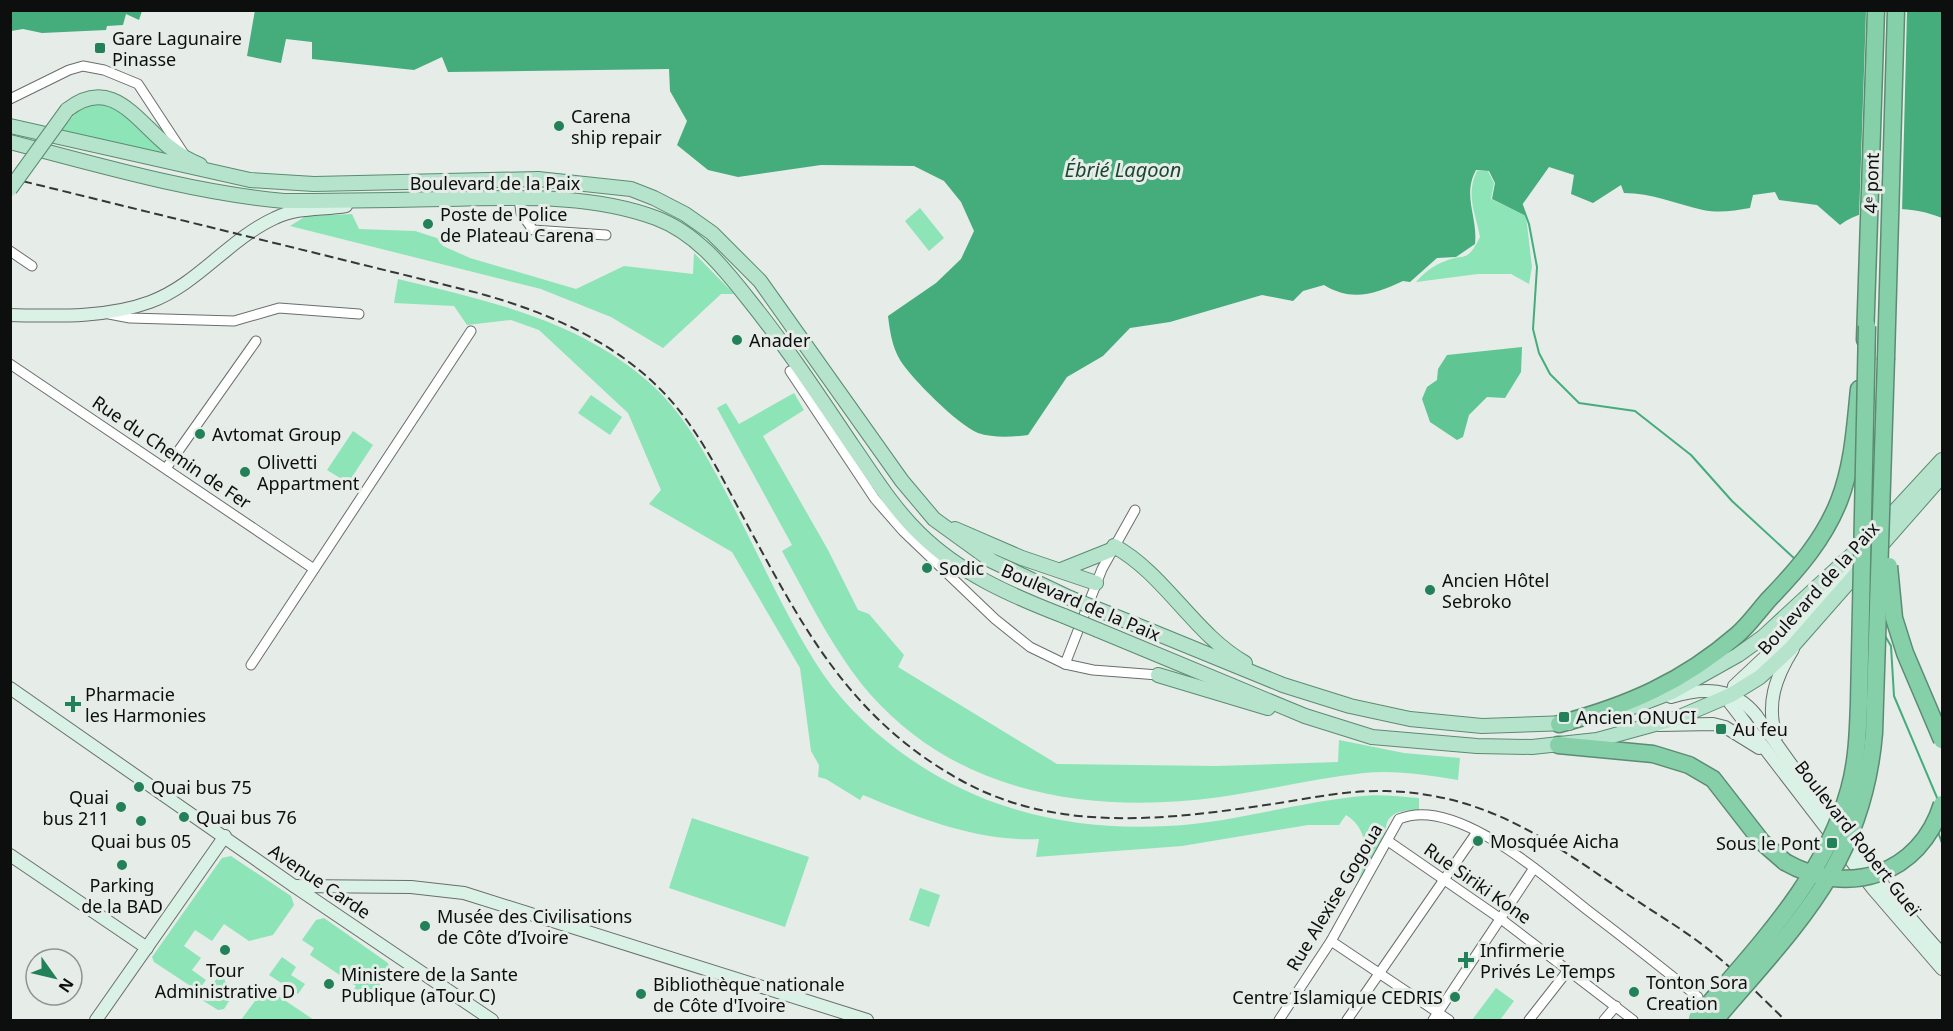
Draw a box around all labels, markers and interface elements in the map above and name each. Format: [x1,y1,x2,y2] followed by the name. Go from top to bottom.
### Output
[112,26,242,71] place label: Gare Lagunaire Pinasse
[93,41,107,55] marker: Gare Lagunaire Pinasse
[571,104,662,149] place label: Carena ship repair
[552,119,566,133] marker: Carena ship repair
[1858,152,1884,214] street label: 4ᵉ pont
[1065,156,1181,183] water label: Ébrié Lagoon
[410,171,581,195] street label: Boulevard de la Paix
[440,202,594,247] place label: Poste de Police de Plateau Carena
[421,217,435,231] marker: Poste de Police de Plateau Carena
[749,328,811,352] place label: Anader
[730,333,744,347] marker: Anader
[88,390,257,514] street label: Rue du Chemin de Fer
[212,422,341,446] place label: Avtomat Group
[193,427,207,441] marker: Avtomat Group
[257,450,360,495] place label: Olivetti Appartment
[238,465,252,479] marker: Olivetti Appartment
[1752,516,1884,659] street label: Boulevard de la Paix
[939,556,984,580] place label: Sodic
[998,558,1165,647] street label: Boulevard de la Paix
[920,561,934,575] marker: Sodic
[1442,568,1549,613] place label: Ancien Hôtel Sebroko
[1423,583,1437,597] marker: Ancien Hôtel Sebroko
[85,682,206,727] place label: Pharmacie les Harmonies
[66,697,80,711] marker: Pharmacie les Harmonies
[1576,705,1696,729] place label: Ancien ONUCI
[1557,710,1571,724] marker: Ancien ONUCI
[1733,717,1788,741] place label: Au feu
[1714,722,1728,736] marker: Au feu
[1790,755,1927,921] street label: Boulevard Robert Gueï
[151,775,252,799] place label: Quai bus 75
[132,780,146,794] marker: Quai bus 75
[43,785,109,830] place label: Quai bus 211
[114,800,128,814] marker: Quai bus 211
[196,805,297,829] place label: Quai bus 76
[177,810,191,824] marker: Quai bus 76
[134,814,148,828] marker: Quai bus 05
[1280,819,1388,975] street label: Rue Alexise Gogoua
[91,829,191,853] place label: Quai bus 05
[1490,829,1619,853] place label: Mosquée Aicha
[1716,831,1820,855] place label: Sous le Pont
[1471,834,1485,848] marker: Mosquée Aicha
[1825,836,1839,850] marker: Sous le Pont
[1420,837,1536,929] street label: Rue Siriki Kone
[265,838,375,924] street label: Avenue Carde
[115,858,129,872] marker: Parking de la BAD
[81,873,163,918] place label: Parking de la BAD
[437,904,632,949] place label: Musée des Civilisations de Côte d’Ivoire
[418,919,432,933] marker: Musée des Civilisations de Côte d’Ivoire
[1480,938,1615,983] place label: Infirmerie Privés Le Temps
[218,943,232,957] marker: Tour Administrative D
[24,947,84,1007] north arrow
[1457,951,1475,969] marker: Infirmerie Privés Le Temps
[155,958,295,1003] place label: Tour Administrative D
[341,962,518,1007] place label: Ministere de la Sante Publique (aTour C)
[1646,970,1748,1015] place label: Tonton Sora Creation
[653,972,845,1017] place label: Bibliothèque nationale de Côte d'Ivoire
[54,974,79,997] text: N
[322,977,336,991] marker: Ministere de la Sante Publique (aTour C)
[1232,985,1443,1009] place label: Centre Islamique CEDRIS
[1627,985,1641,999] marker: Tonton Sora Creation
[634,987,648,1001] marker: Bibliothèque nationale de Côte d'Ivoire
[1448,990,1462,1004] marker: Centre Islamique CEDRIS

